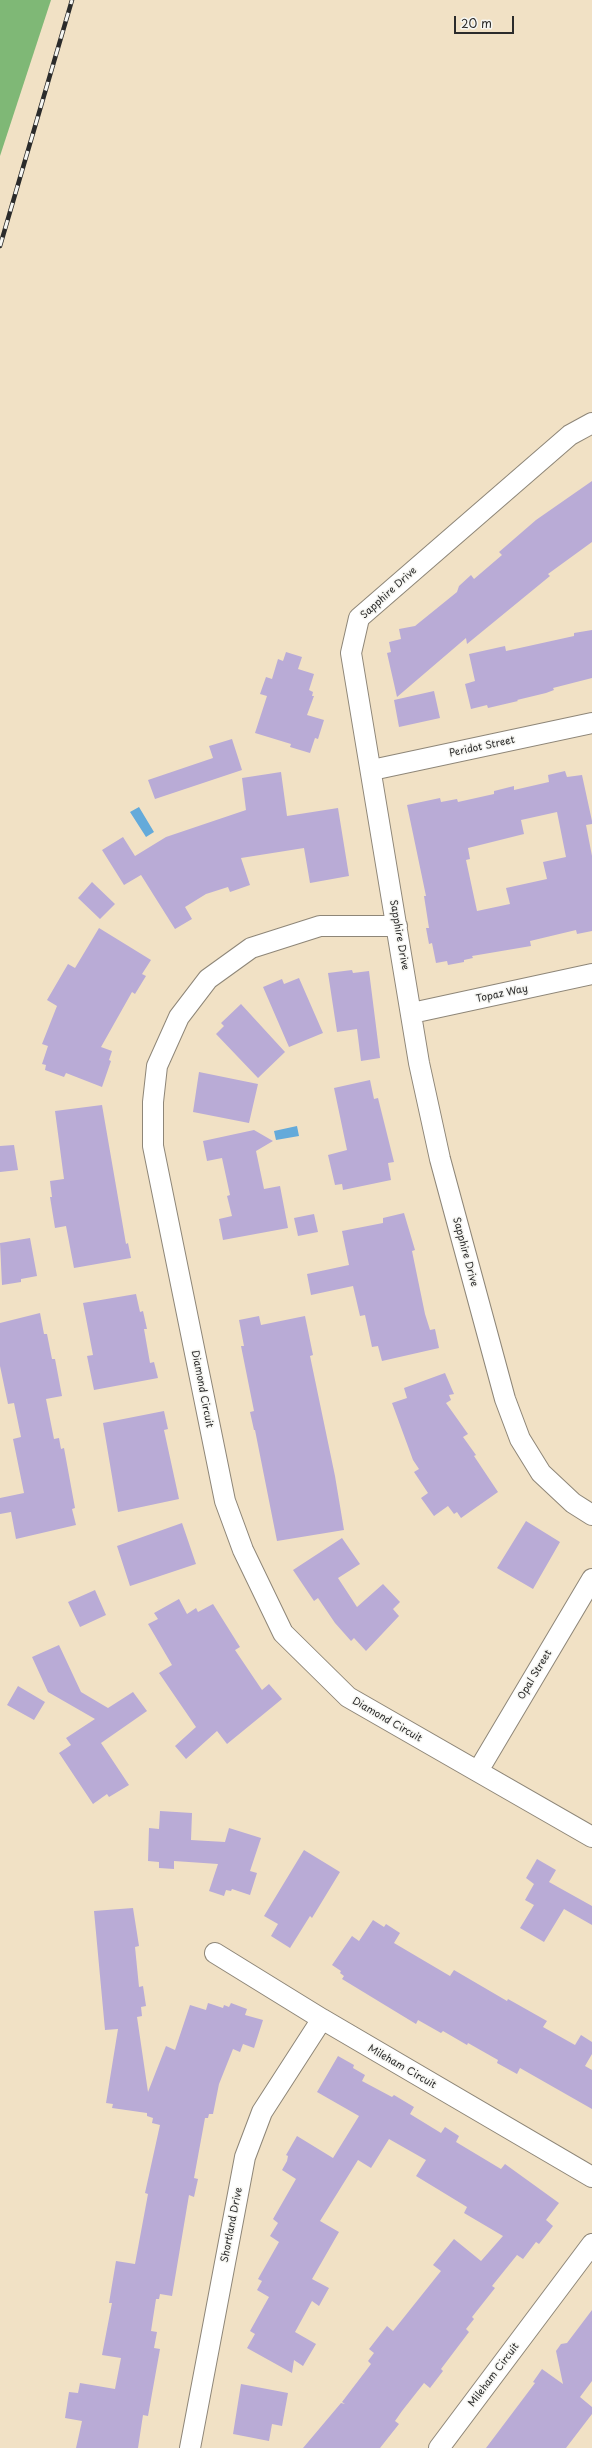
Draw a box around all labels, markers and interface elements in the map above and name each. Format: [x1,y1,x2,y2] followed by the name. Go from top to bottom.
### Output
[456,8,516,34] scale bar
[461,14,492,32] text: 20 m
[359,565,419,621] street label: Sapphire Drive
[448,734,516,760] street label: Peridot Street
[387,899,411,971] street label: Sapphire Drive
[475,983,529,1005] street label: Topaz Way
[450,1216,480,1288] street label: Sapphire Drive
[189,1349,215,1429] street label: Diamond Circuit
[515,1648,555,1702] street label: Opal Street
[350,1695,424,1745] street label: Diamond Circuit
[366,2043,438,2091] street label: Mileham Circuit
[219,2186,245,2264] street label: Shortland Drive
[466,2341,522,2409] street label: Mileham Circuit

